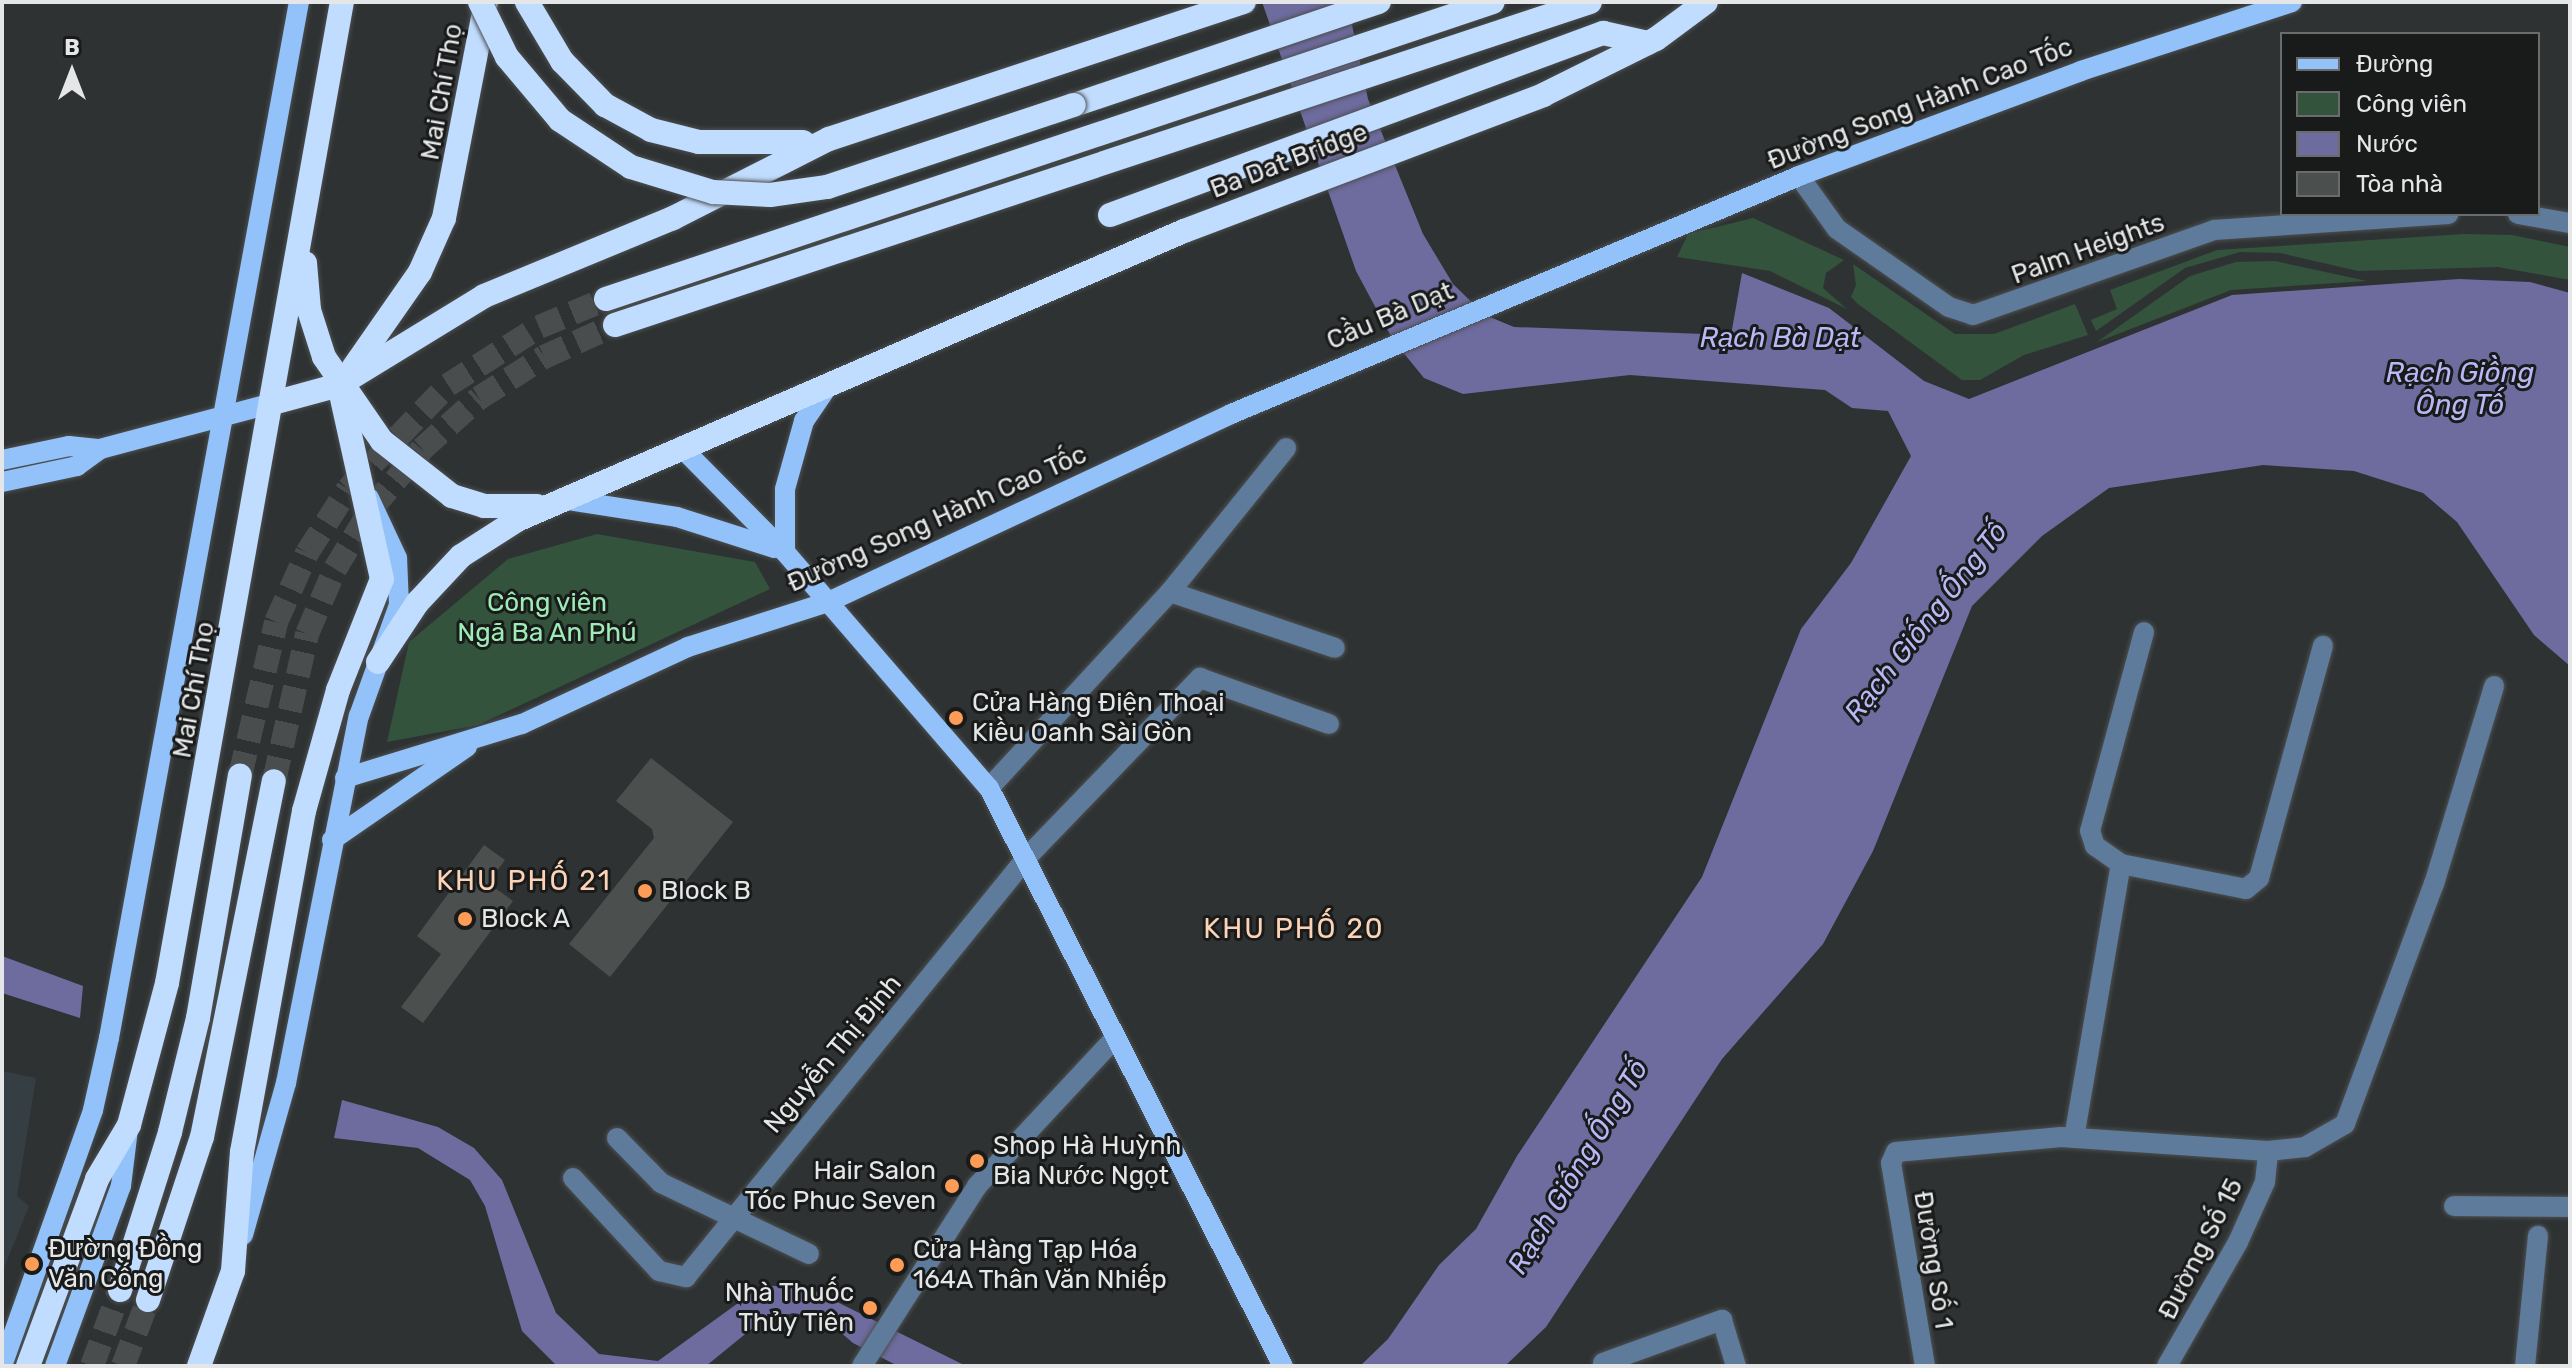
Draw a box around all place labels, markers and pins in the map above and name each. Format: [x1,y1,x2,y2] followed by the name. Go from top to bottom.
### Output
[972,687,1225,748] place label: Cửa Hàng Điện Thoại Kiều Oanh Sài Gòn
[947,709,965,727] marker: Cửa Hàng Điện Thoại Kiều Oanh Sài Gòn
[661,875,751,907] place label: Block B
[636,882,654,900] marker: Block B
[481,903,571,935] place label: Block A
[456,910,474,928] marker: Block A
[993,1130,1181,1192] place label: Shop Hà Huỳnh Bia Nước Ngọt
[968,1152,986,1170] marker: Shop Hà Huỳnh Bia Nước Ngọt
[744,1155,936,1216] place label: Hair Salon Tóc Phuc Seven
[943,1177,961,1195] marker: Hair Salon Tóc Phuc Seven
[48,1233,203,1294] place label: Đường Đồng Văn Cống
[913,1234,1169,1296] place label: Cửa Hàng Tạp Hóa 164A Thân Văn Nhiếp
[23,1255,41,1273] marker: Đường Đồng Văn Cống
[888,1256,906,1274] marker: Cửa Hàng Tạp Hóa 164A Thân Văn Nhiếp
[724,1277,854,1338] place label: Nhà Thuốc Thủy Tiên
[861,1299,879,1317] marker: Nhà Thuốc Thủy Tiên

